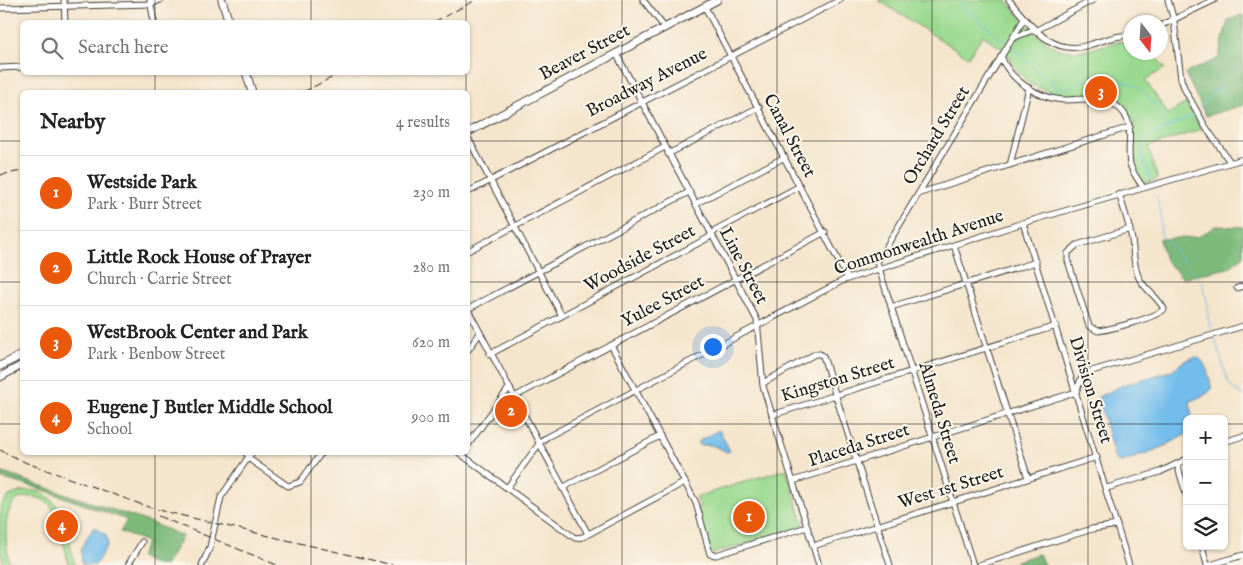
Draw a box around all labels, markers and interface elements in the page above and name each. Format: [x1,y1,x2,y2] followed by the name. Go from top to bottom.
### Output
[1123,15,1168,60] north arrow
[20,20,470,75] search box
[536,20,634,86] street label: Beaver Street
[38,34,66,62] icon: search
[78,36,169,60] text: Search here
[583,43,711,123] street label: Broadway Avenue
[1085,73,1117,111] pin: 3
[898,82,976,190] street label: Orchard Street
[757,90,821,182] street label: Canal Street
[40,109,105,136] text: Nearby
[396,113,450,133] text: 4 results
[87,171,197,195] text: Westside Park
[53,183,59,203] text: 1
[413,183,450,203] text: 230 m
[87,195,202,215] text: Park · Burr Street
[831,205,1007,281] street label: Commonwealth Avenue
[580,220,700,298] street label: Woodside Street
[713,223,773,309] street label: Line Street
[87,246,311,270] text: Little Rock House of Prayer
[52,258,60,278] text: 2
[413,258,450,278] text: 280 m
[87,270,232,290] text: Church · Carrie Street
[618,271,708,333] street label: Yulee Street
[87,321,308,345] text: WestBrook Center and Park
[53,333,59,353] text: 3
[412,333,450,353] text: 620 m
[700,334,726,360] your location
[1063,334,1117,446] street label: Division Street
[87,345,225,365] text: Park · Benbow Street
[778,352,898,408] street label: Kingston Street
[912,358,965,467] street label: Almeda Street
[495,392,527,430] pin: 2
[87,396,333,420] text: Eugene J Butler Middle School
[52,408,60,428] text: 4
[411,408,450,428] text: 900 m
[1183,415,1228,550] map controls
[1183,415,1228,460] button: +
[805,419,913,473] street label: Placeda Street
[87,420,132,440] text: School
[1183,460,1228,505] button: −
[896,461,1006,515] street label: West 1st Street
[733,498,765,536] pin: 1
[1183,505,1228,550] button: layers
[46,507,78,545] pin: 4

